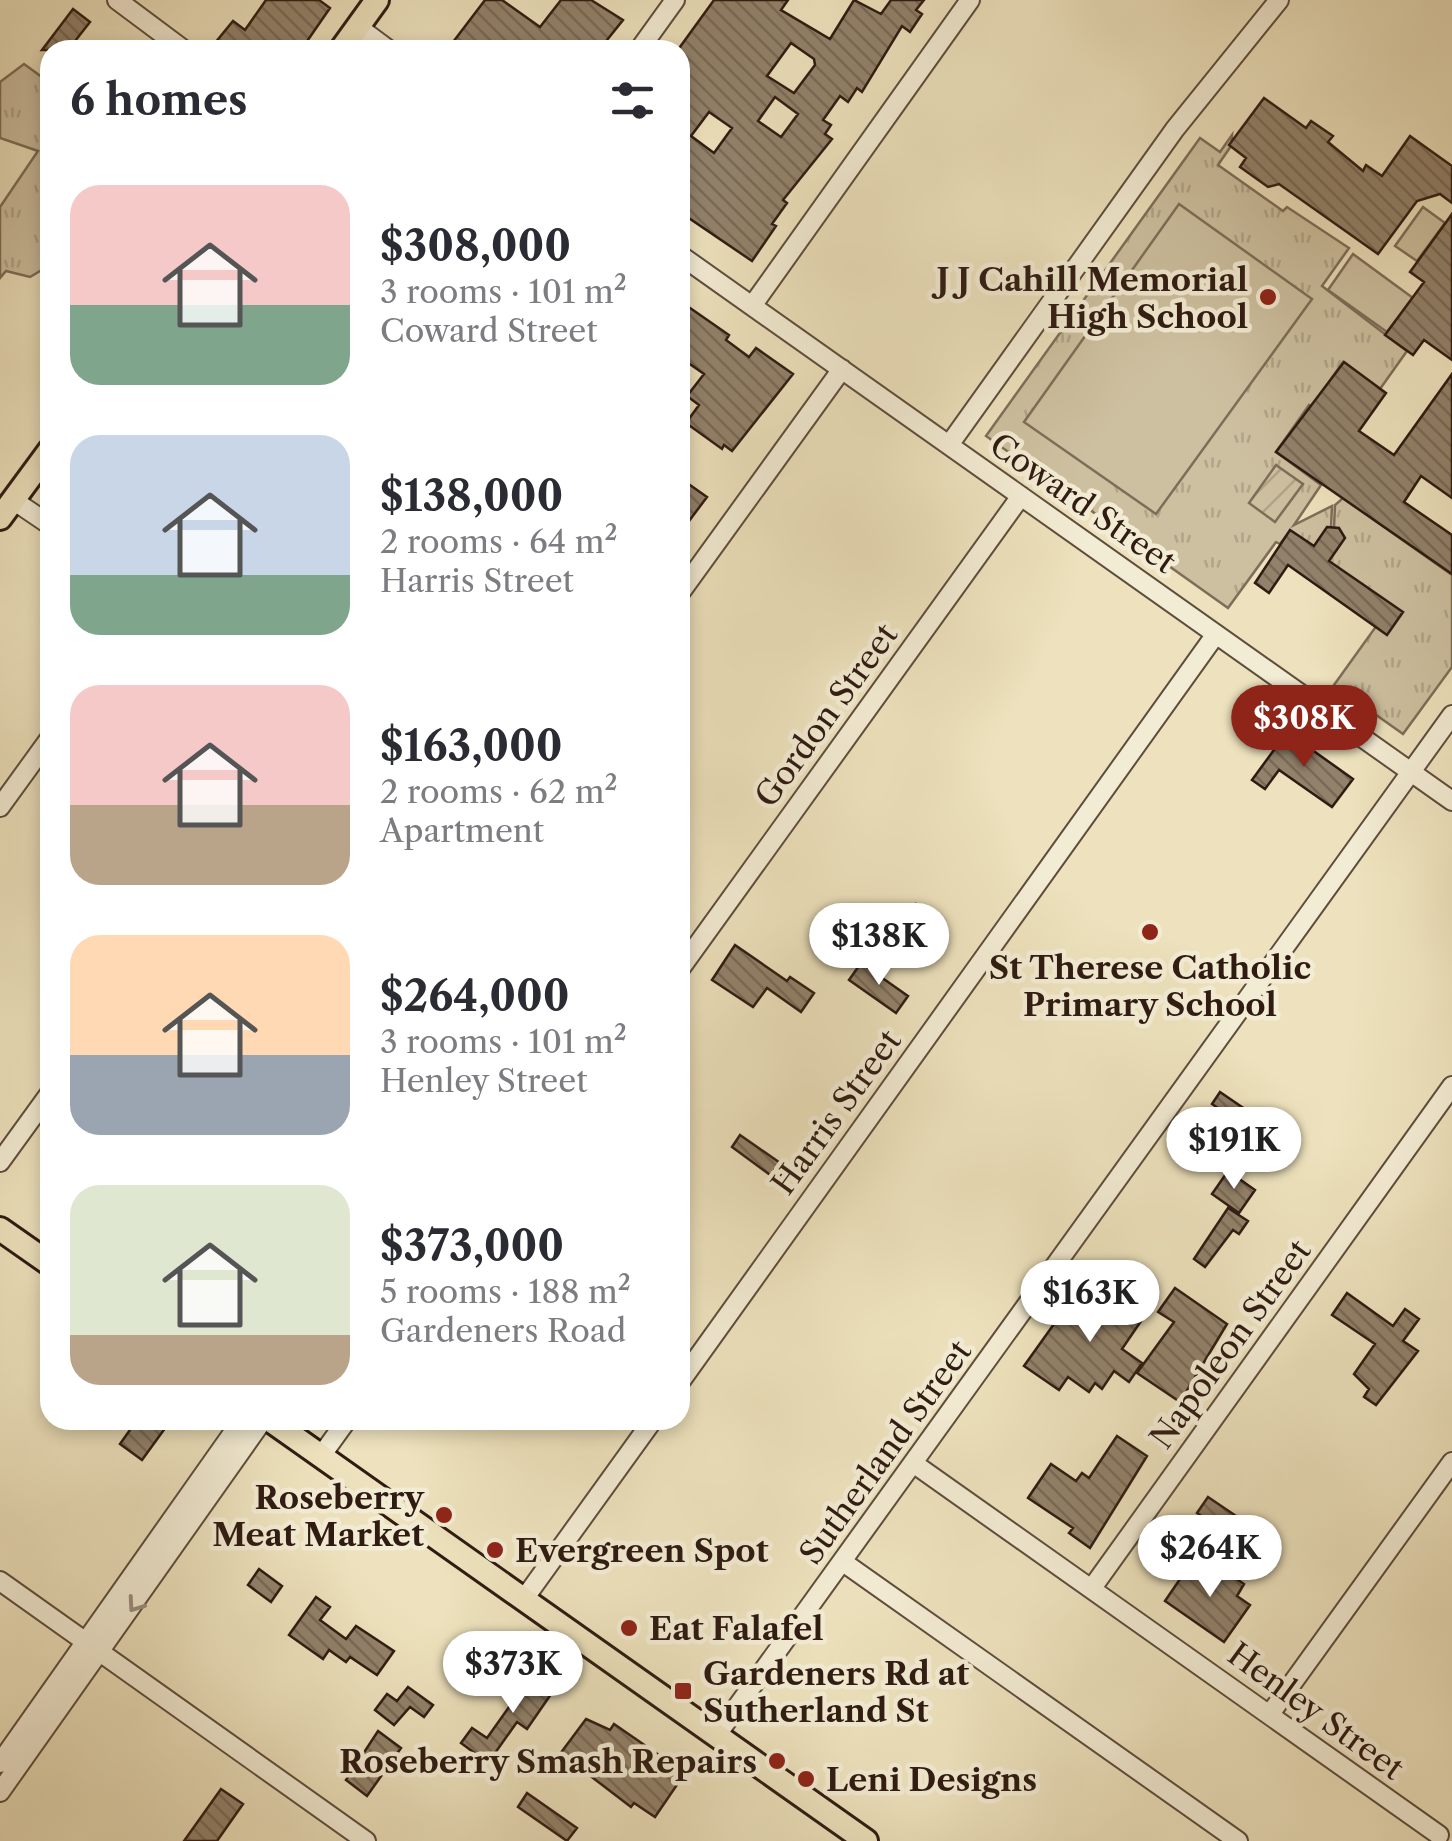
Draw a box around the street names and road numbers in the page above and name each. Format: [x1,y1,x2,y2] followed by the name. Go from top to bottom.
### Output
[983,425,1184,582] street label: Coward Street
[747,615,906,814] street label: Gordon Street
[763,1022,909,1202] street label: Harris Street
[1141,1232,1319,1456] street label: Napoleon Street
[791,1332,980,1571] street label: Sutherland Street
[1221,1634,1412,1788] street label: Henley Street

